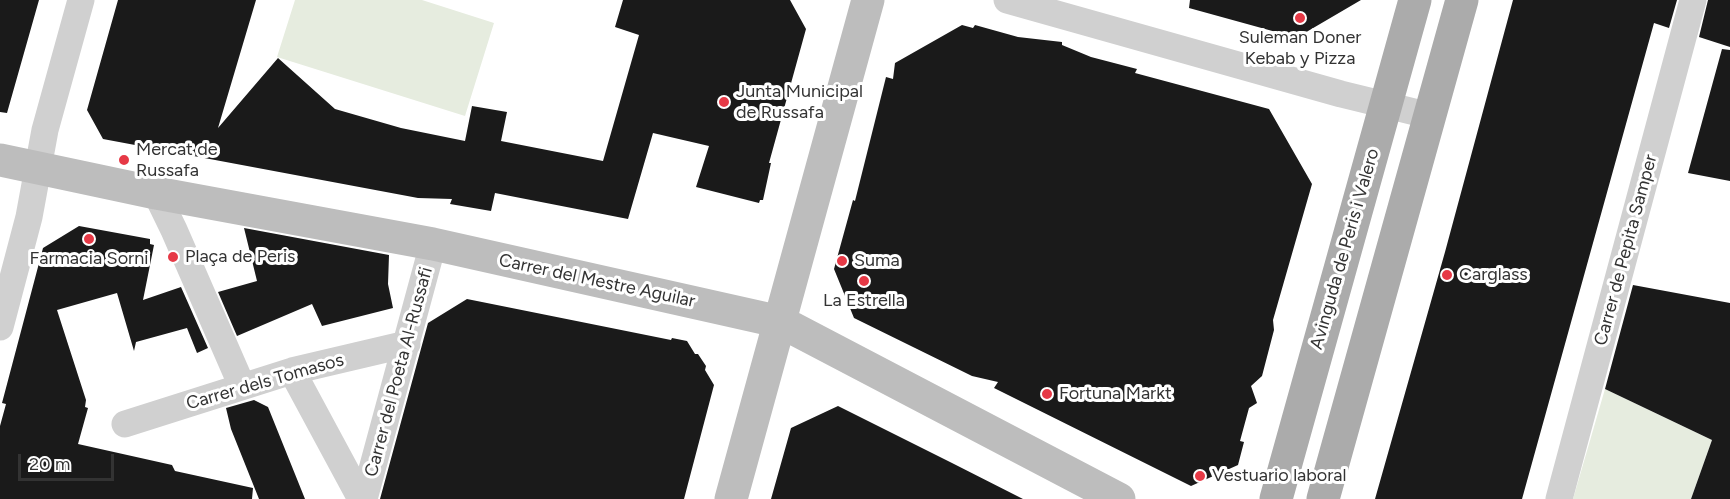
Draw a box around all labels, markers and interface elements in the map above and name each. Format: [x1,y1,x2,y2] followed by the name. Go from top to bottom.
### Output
[1293,11,1307,25] marker: Suleman Doner Kebab y Pizza
[1239,27,1361,70] place label: Suleman Doner Kebab y Pizza
[736,81,863,124] place label: Junta Municipal de Russafa
[717,95,731,109] marker: Junta Municipal de Russafa
[136,139,218,182] place label: Mercat de Russafa
[1306,146,1384,352] street label: Avinguda de Peris i Valero
[1590,152,1662,348] street label: Carrer de Pepita Samper
[117,153,131,167] marker: Mercat de Russafa
[82,232,96,246] marker: Farmacia Sorni
[185,246,295,268] place label: Plaça de Peris
[30,248,148,270] place label: Farmacia Sorni
[166,250,180,264] marker: Plaça de Peris
[497,250,697,312] street label: Carrer del Mestre Aguilar
[854,250,900,272] place label: Suma
[835,254,849,268] marker: Suma
[1459,264,1528,286] place label: Carglass
[361,265,437,479] street label: Carrer del Poeta Al-Russafi
[1440,268,1454,282] marker: Carglass
[857,274,871,288] marker: La Estrella
[823,290,905,312] place label: La Estrella
[184,349,346,415] street label: Carrer dels Tomasos
[1059,383,1172,405] place label: Fortuna Markt
[1040,387,1054,401] marker: Fortuna Markt
[21,442,117,480] scale bar
[29,453,70,475] text: 20 m
[1212,465,1346,487] place label: Vestuario laboral
[1193,469,1207,483] marker: Vestuario laboral

